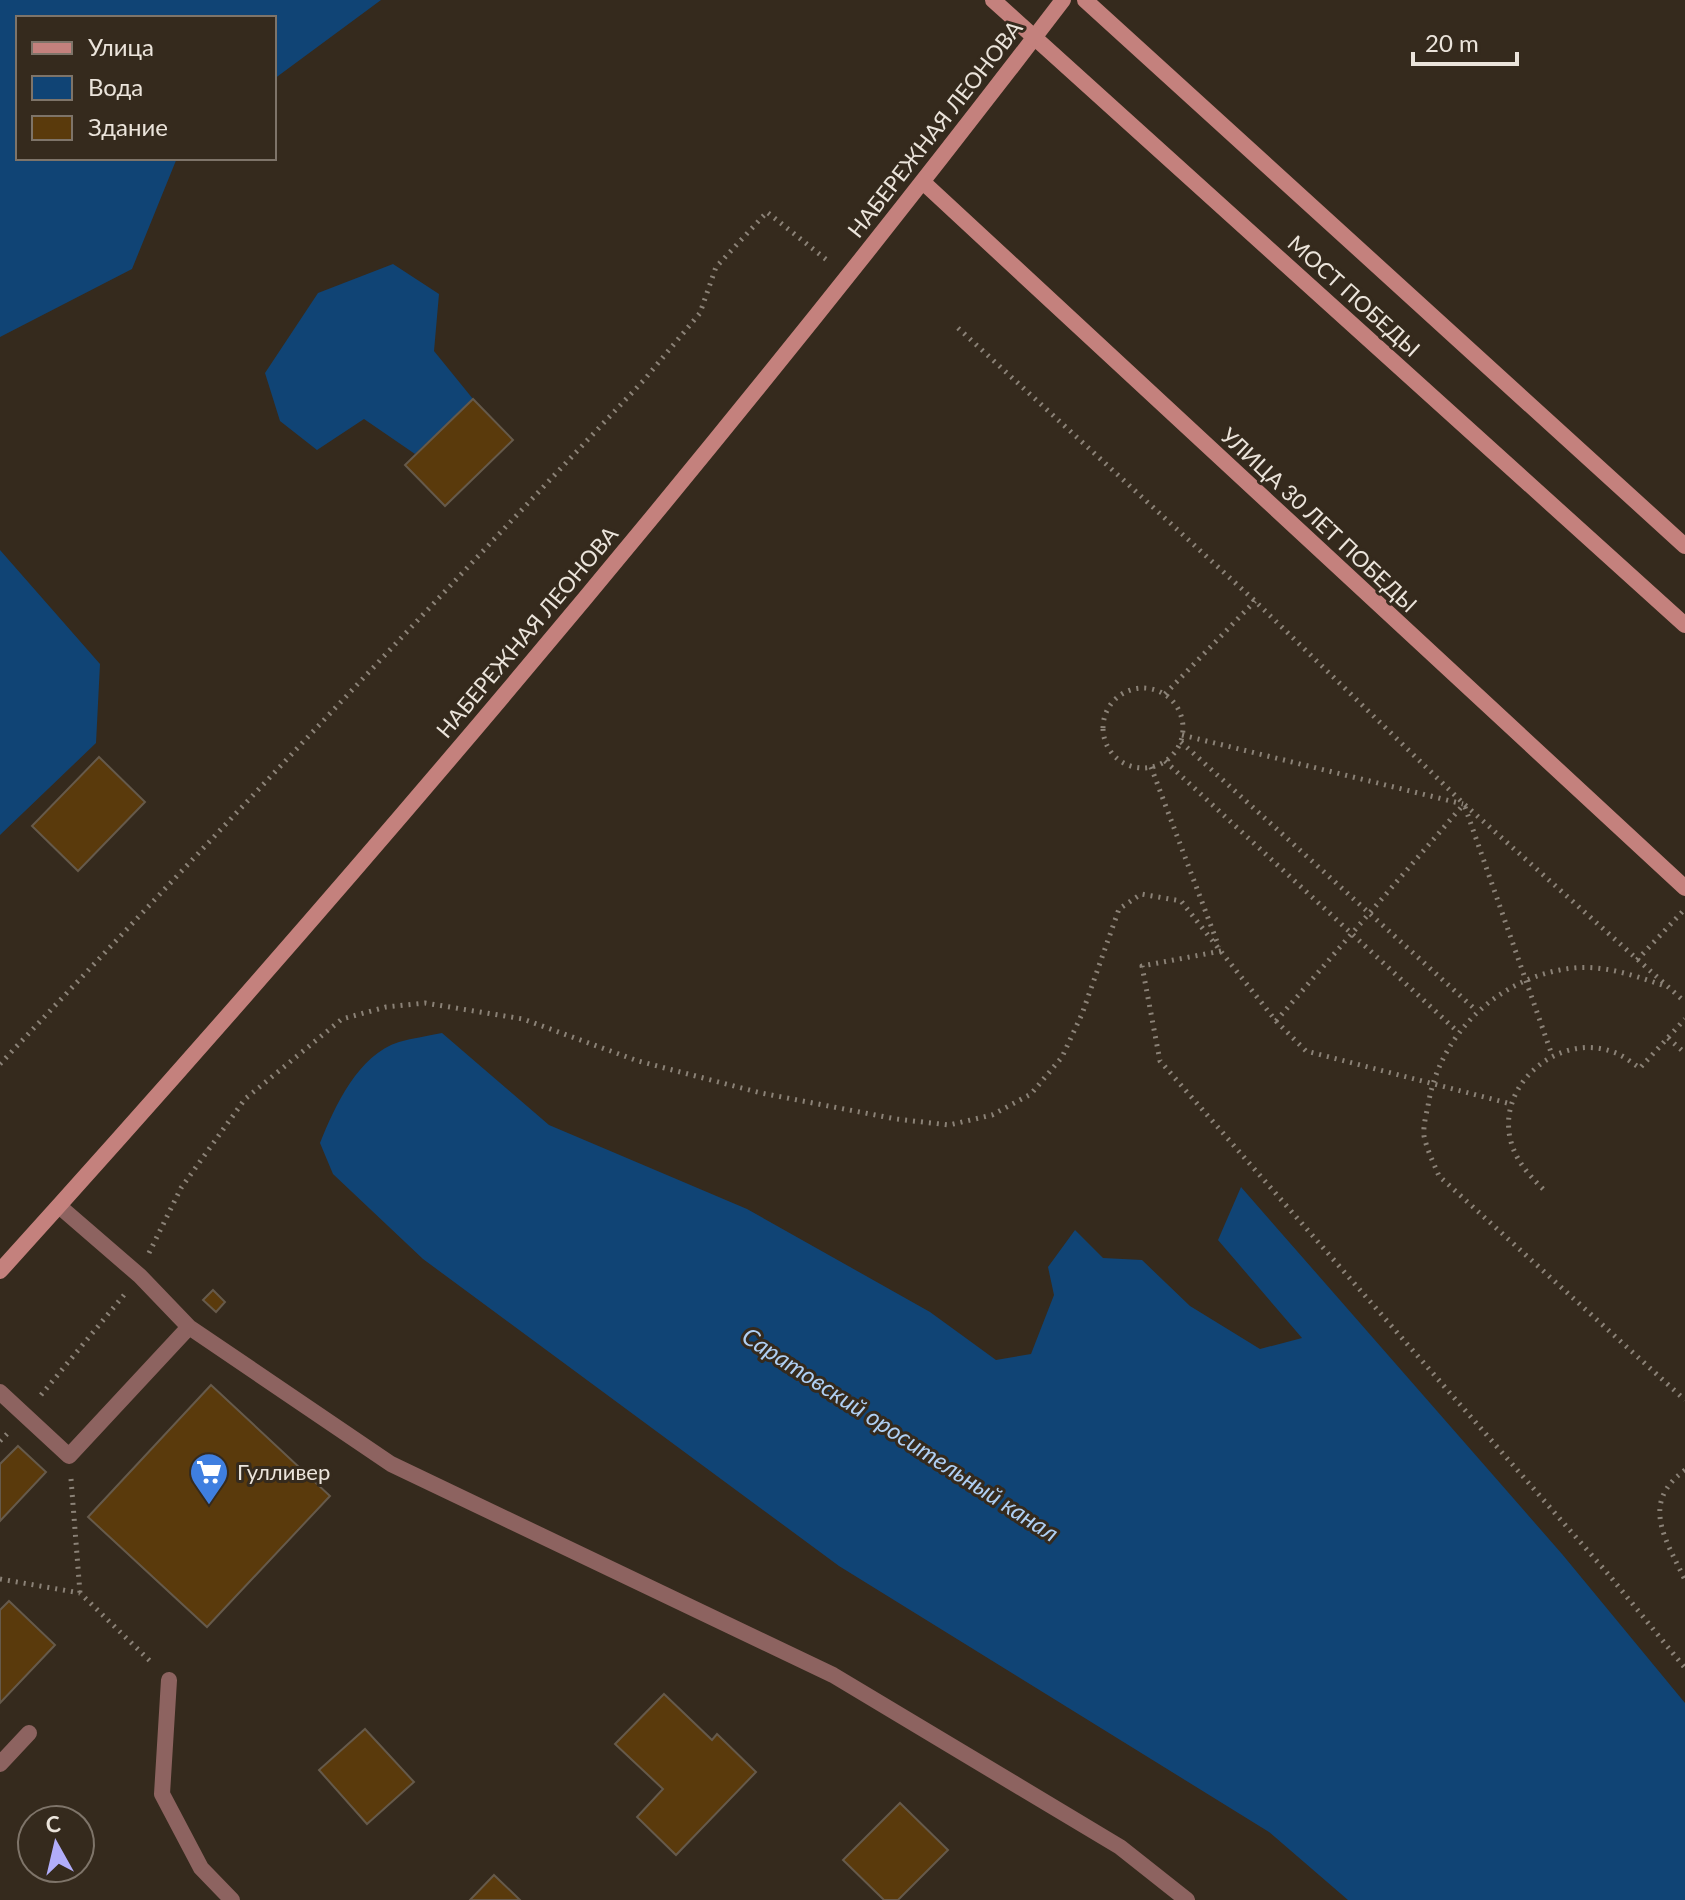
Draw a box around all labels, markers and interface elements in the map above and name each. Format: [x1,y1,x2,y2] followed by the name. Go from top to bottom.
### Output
[842,15,1028,243] street label: НАБЕРЕЖНАЯ ЛЕОНОВА
[16,16,276,160] legend
[1413,16,1517,66] scale bar
[1425,28,1479,57] text: 20 m
[88,32,154,61] text: Улица
[88,72,143,101] text: Вода
[88,112,168,141] text: Здание
[1283,229,1426,362] street label: МОСТ ПОБЕДЫ
[1216,422,1423,618] street label: УЛИЦА 30 ЛЕТ ПОБЕДЫ
[430,520,623,743] street label: НАБЕРЕЖНАЯ ЛЕОНОВА
[737,1320,1064,1547] water label: Саратовский оросительный канал
[188,1451,230,1506] supermarket icon: Гулливер
[237,1458,330,1485] place label: Гулливер
[16,1804,96,1884] north arrow
[44,1809,63,1838] text: С

